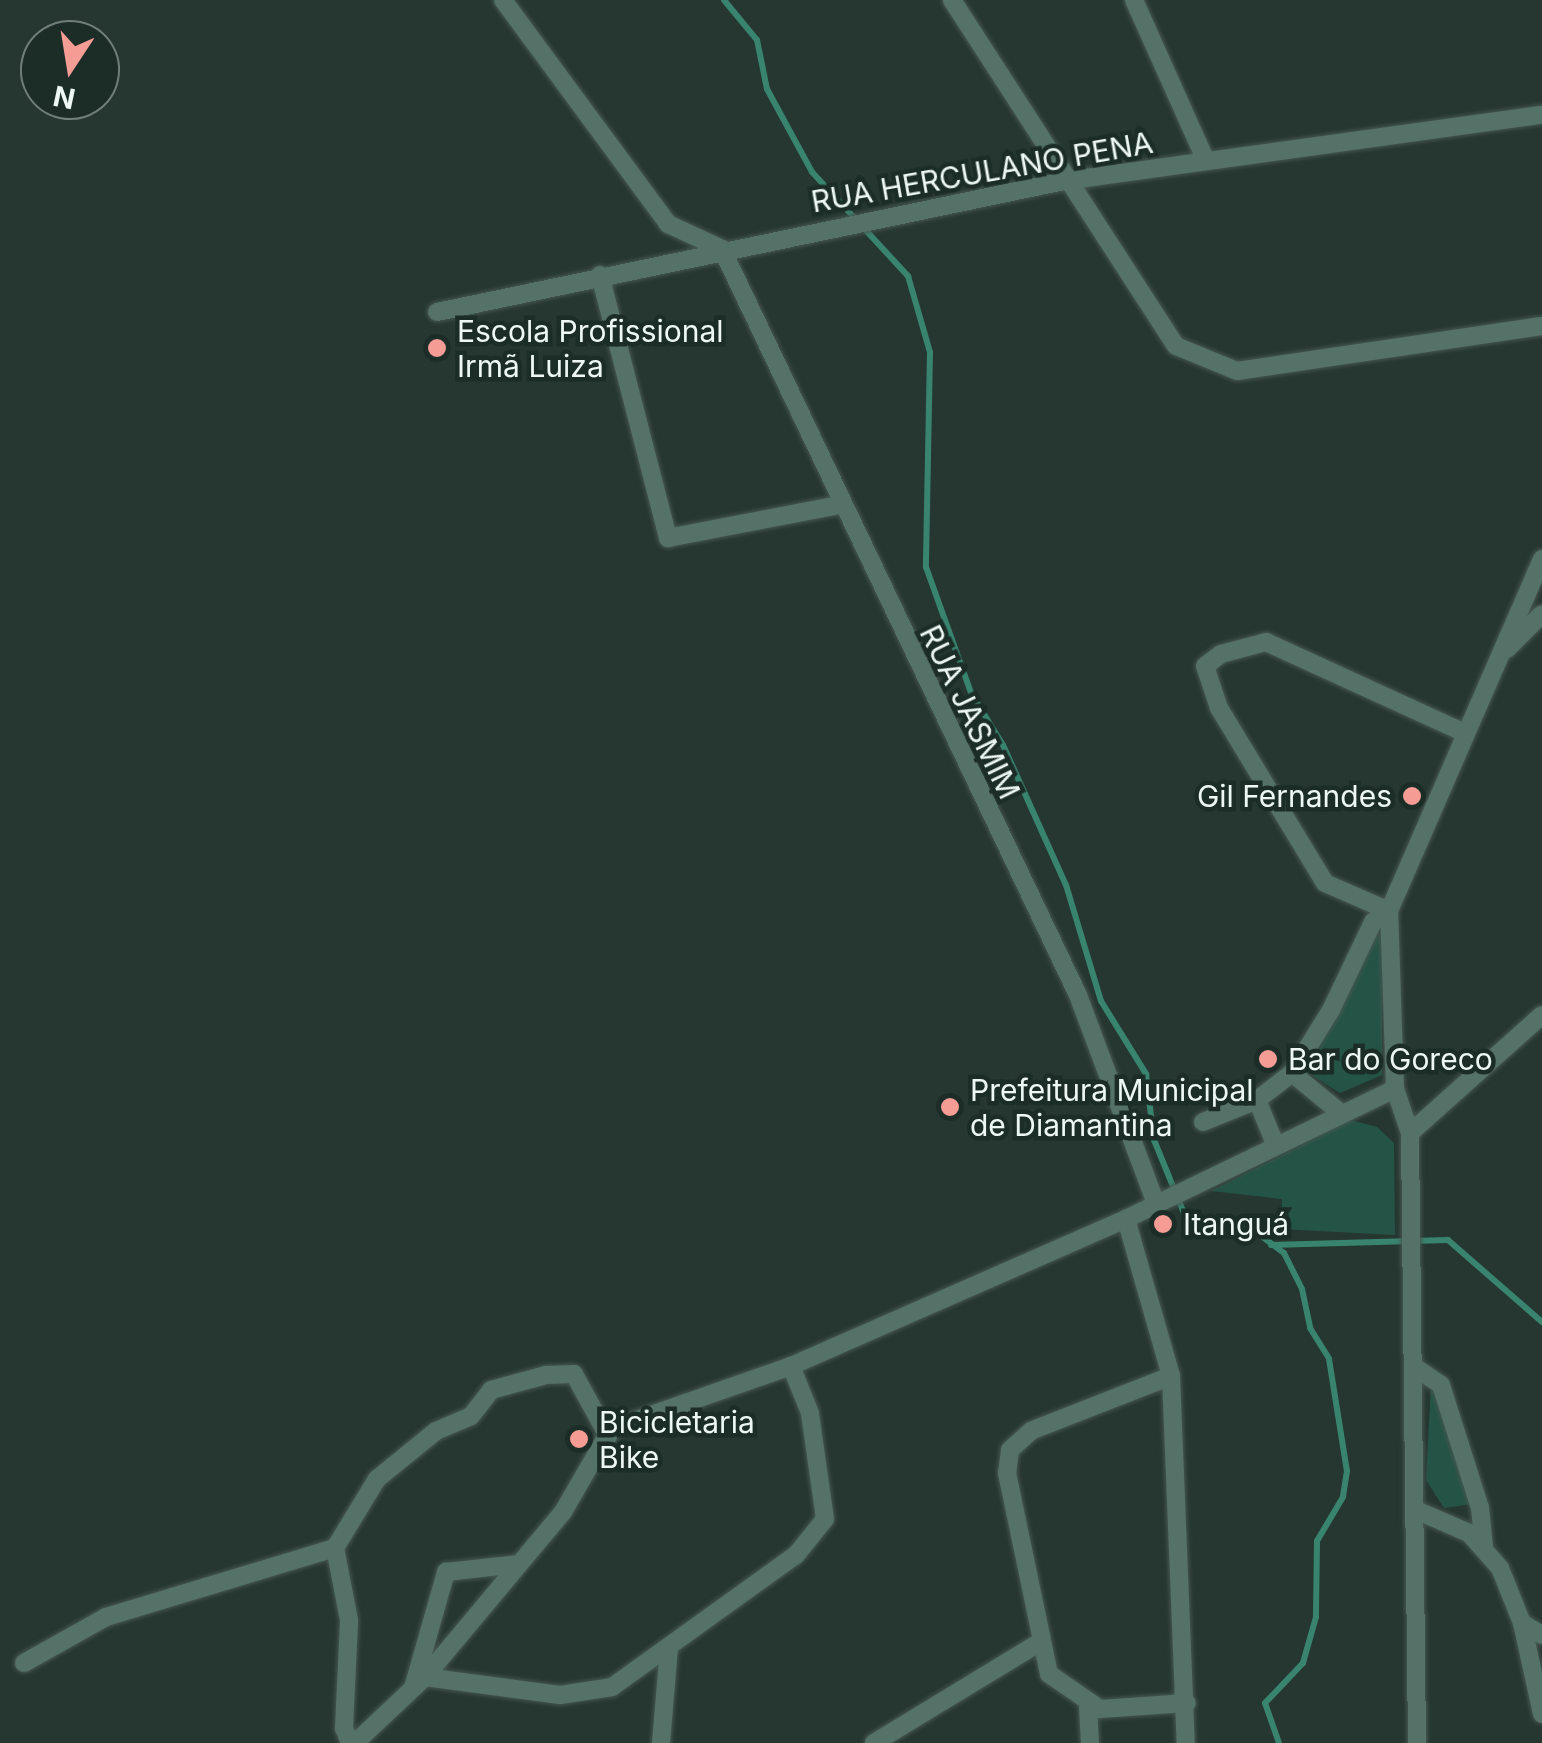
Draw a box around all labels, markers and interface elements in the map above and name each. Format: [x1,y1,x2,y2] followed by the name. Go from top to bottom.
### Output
[20,20,120,120] north arrow
[50,79,78,116] text: N
[808,124,1156,220] street label: RUA HERCULANO PENA
[457,313,724,384] place label: Escola Profissional Irmã Luiza
[426,337,448,359] marker: Escola Profissional Irmã Luiza
[912,619,1028,805] street label: RUA JASMIM
[1197,778,1392,814] place label: Gil Fernandes
[1401,785,1423,807] marker: Gil Fernandes
[1288,1041,1493,1077] place label: Bar do Goreco
[1257,1048,1279,1070] marker: Bar do Goreco
[970,1072,1254,1142] place label: Prefeitura Municipal de Diamantina
[939,1096,961,1118] marker: Prefeitura Municipal de Diamantina
[1183,1206,1289,1242] place label: Itanguá
[1152,1213,1174,1235] marker: Itanguá
[599,1404,755,1474] place label: Bicicletaria Bike
[568,1428,590,1450] marker: Bicicletaria Bike

